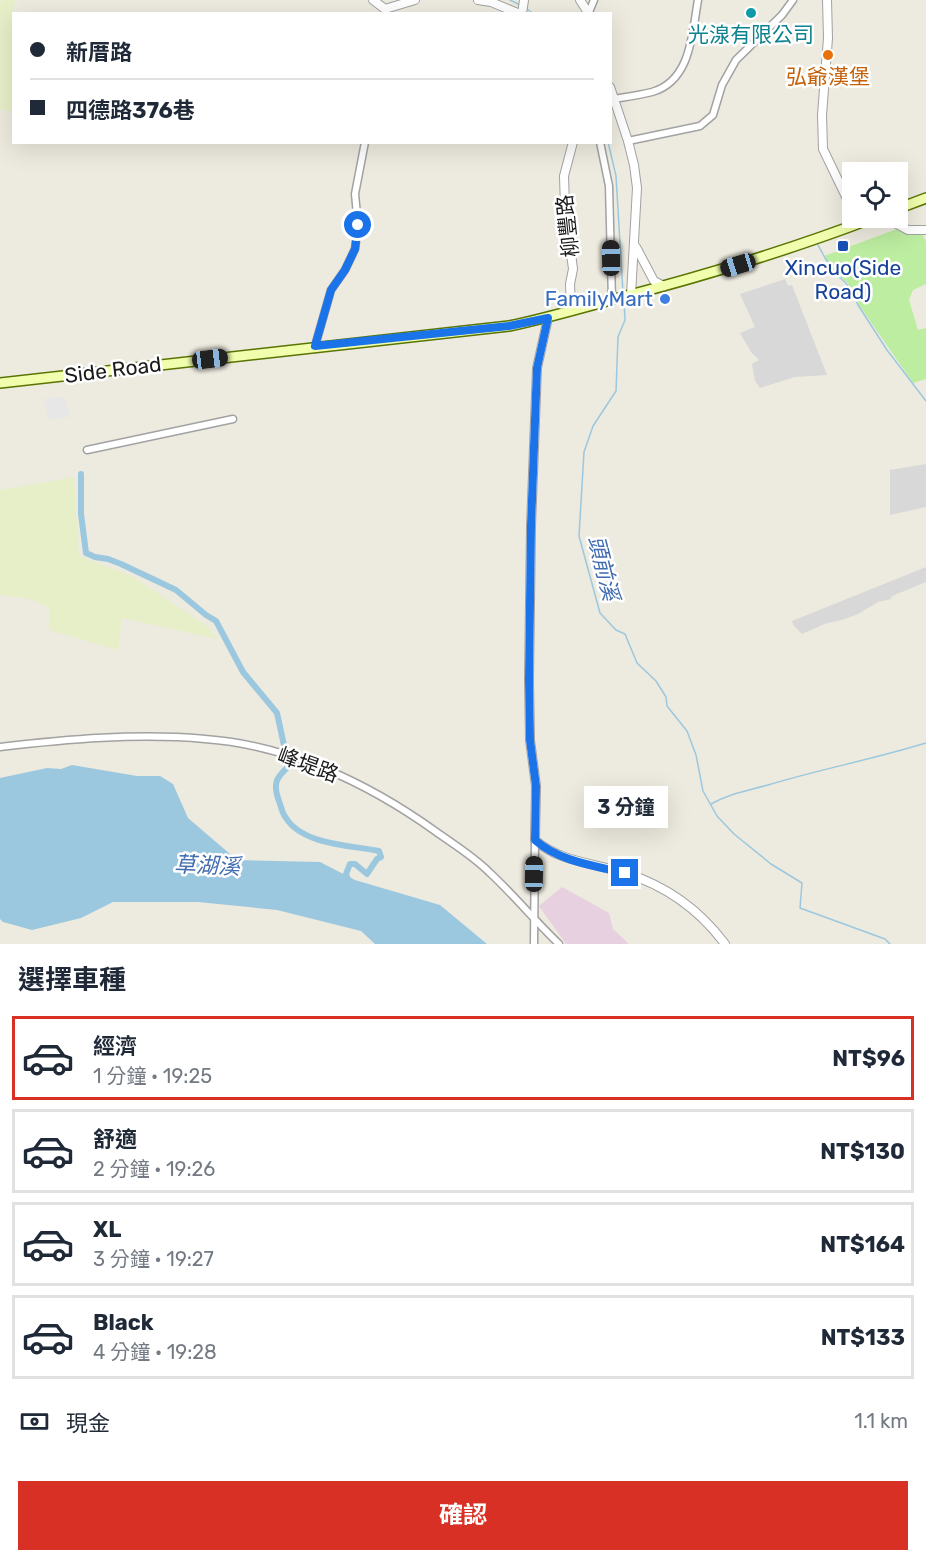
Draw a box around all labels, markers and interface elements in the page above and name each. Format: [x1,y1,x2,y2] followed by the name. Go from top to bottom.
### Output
[744,6,758,20] marker: 光湶有限公司
[688,22,814,47] place label: 光湶有限公司
[66,39,132,66] text: 新厝路
[821,48,835,62] marker: 弘爺漢堡
[786,64,870,89] place label: 弘爺漢堡
[66,97,195,124] text: 四德路376巷
[842,162,908,228] map controls
[842,162,908,228] button: locate
[552,193,583,259] street label: 柳豐路
[344,211,371,238] route start
[836,239,850,253] marker: Xincuo(Side Road)
[602,240,620,276] car
[718,251,758,279] car
[785,255,901,304] place label: Xincuo(Side Road)
[545,286,653,311] place label: FamilyMart
[658,292,672,306] marker: FamilyMart
[191,348,229,370] car
[63,351,163,388] street label: Side Road
[582,533,625,606] water label: 頭前溪
[274,742,342,787] street label: 峰堤路
[583,786,667,828] callout: 3 分鐘
[597,795,655,819] text: 3 分鐘
[174,851,243,880] water label: 草湖溪
[525,856,543,892] car
[611,859,638,886] route end
[18,964,126,996] text: 選擇車種
[21,1031,75,1085] icon: car
[93,1033,137,1060] text: 經濟
[832,1045,905,1072] text: NT$96
[93,1064,212,1088] text: 1 分鐘 · 19:25
[21,1124,75,1178] icon: car
[93,1126,137,1153] text: 舒適
[820,1138,905,1165] text: NT$130
[93,1157,215,1181] text: 2 分鐘 · 19:26
[93,1216,121,1243] text: XL
[21,1217,75,1271] icon: car
[820,1231,905,1258] text: NT$164
[93,1247,214,1271] text: 3 分鐘 · 19:27
[93,1309,154,1336] text: Black
[21,1310,75,1364] icon: car
[821,1324,905,1351] text: NT$133
[93,1340,217,1364] text: 4 分鐘 · 19:28
[18,1405,51,1438] icon: cash
[854,1409,908,1433] text: 1.1 km
[66,1410,110,1437] text: 現金
[18,1481,908,1550] button: 確認

